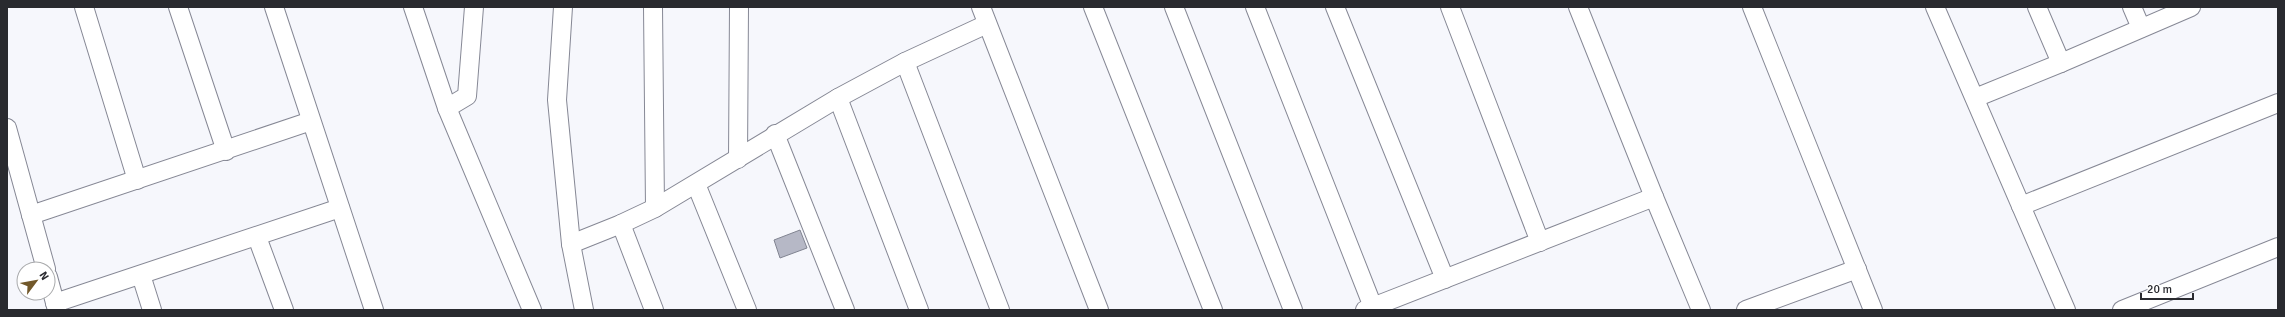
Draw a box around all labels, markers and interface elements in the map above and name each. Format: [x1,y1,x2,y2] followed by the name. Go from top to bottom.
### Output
[16,261,56,301] north arrow
[37,269,52,283] text: N
[2141,275,2193,301] scale bar
[2147,282,2172,297] text: 20 m

